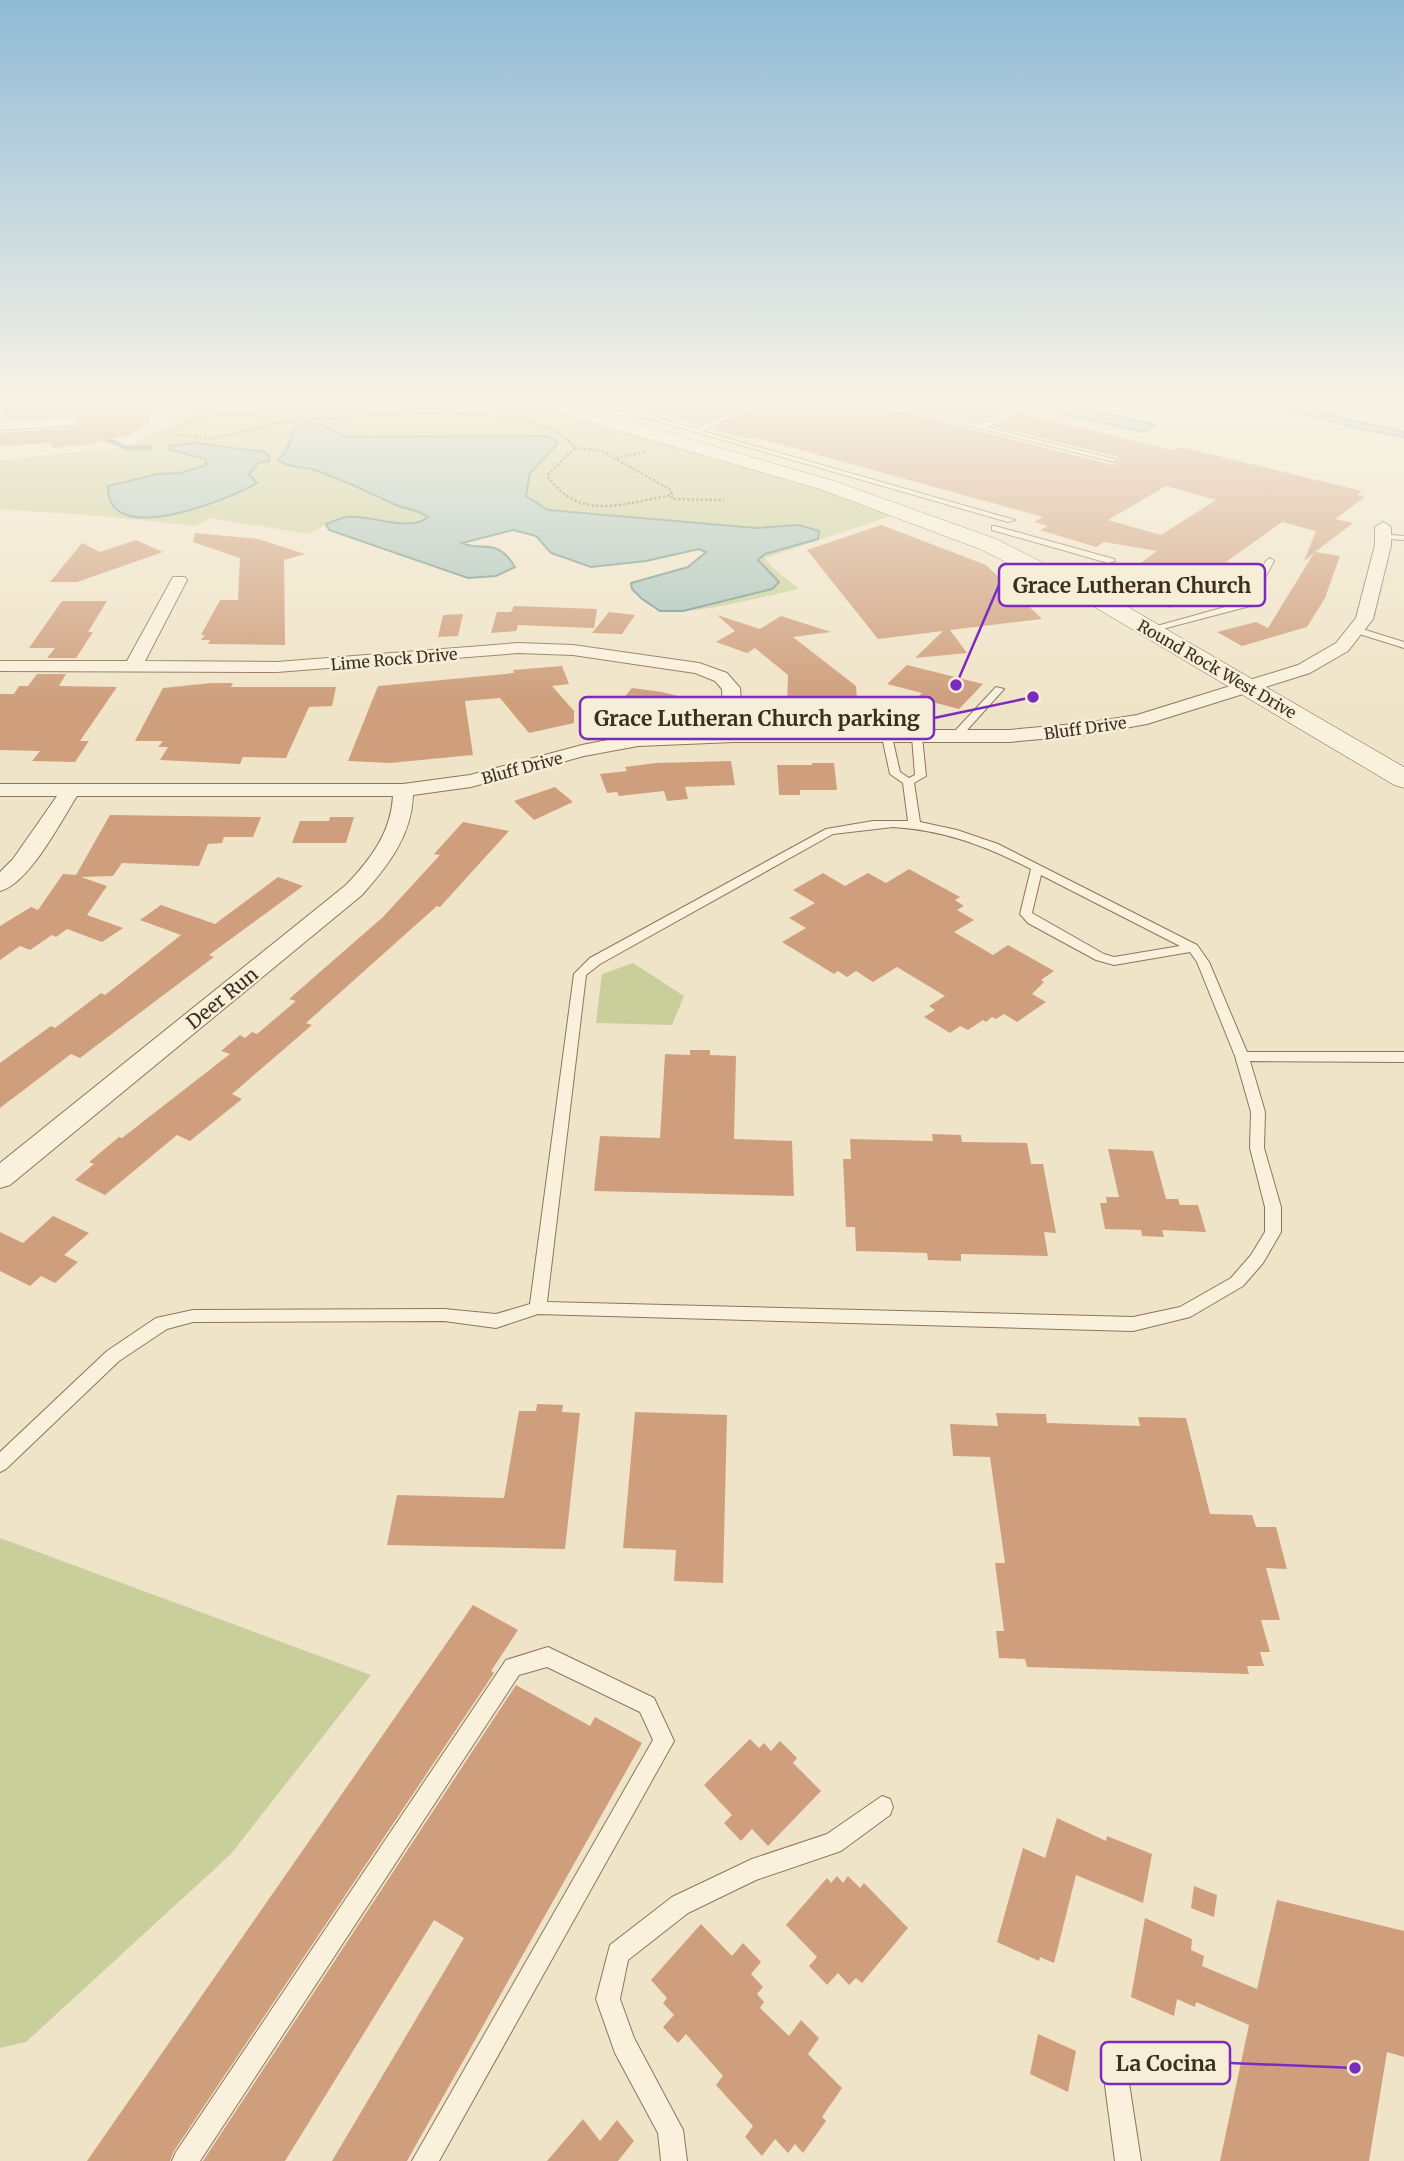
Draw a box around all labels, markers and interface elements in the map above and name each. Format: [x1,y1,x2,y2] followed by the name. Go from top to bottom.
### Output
[999,564,1265,606] callout: Grace Lutheran Church
[1013,572,1251,599] text: Grace Lutheran Church
[1134,615,1300,723] street label: Round Rock West Drive
[330,643,458,675] street label: Lime Rock Drive
[580,697,934,739] callout: Grace Lutheran Church parking
[594,705,920,732] text: Grace Lutheran Church parking
[1043,712,1127,744] street label: Bluff Drive
[479,748,565,788] street label: Bluff Drive
[181,962,263,1034] street label: Deer Run
[1101,2042,1230,2084] callout: La Cocina
[1115,2050,1217,2077] text: La Cocina

